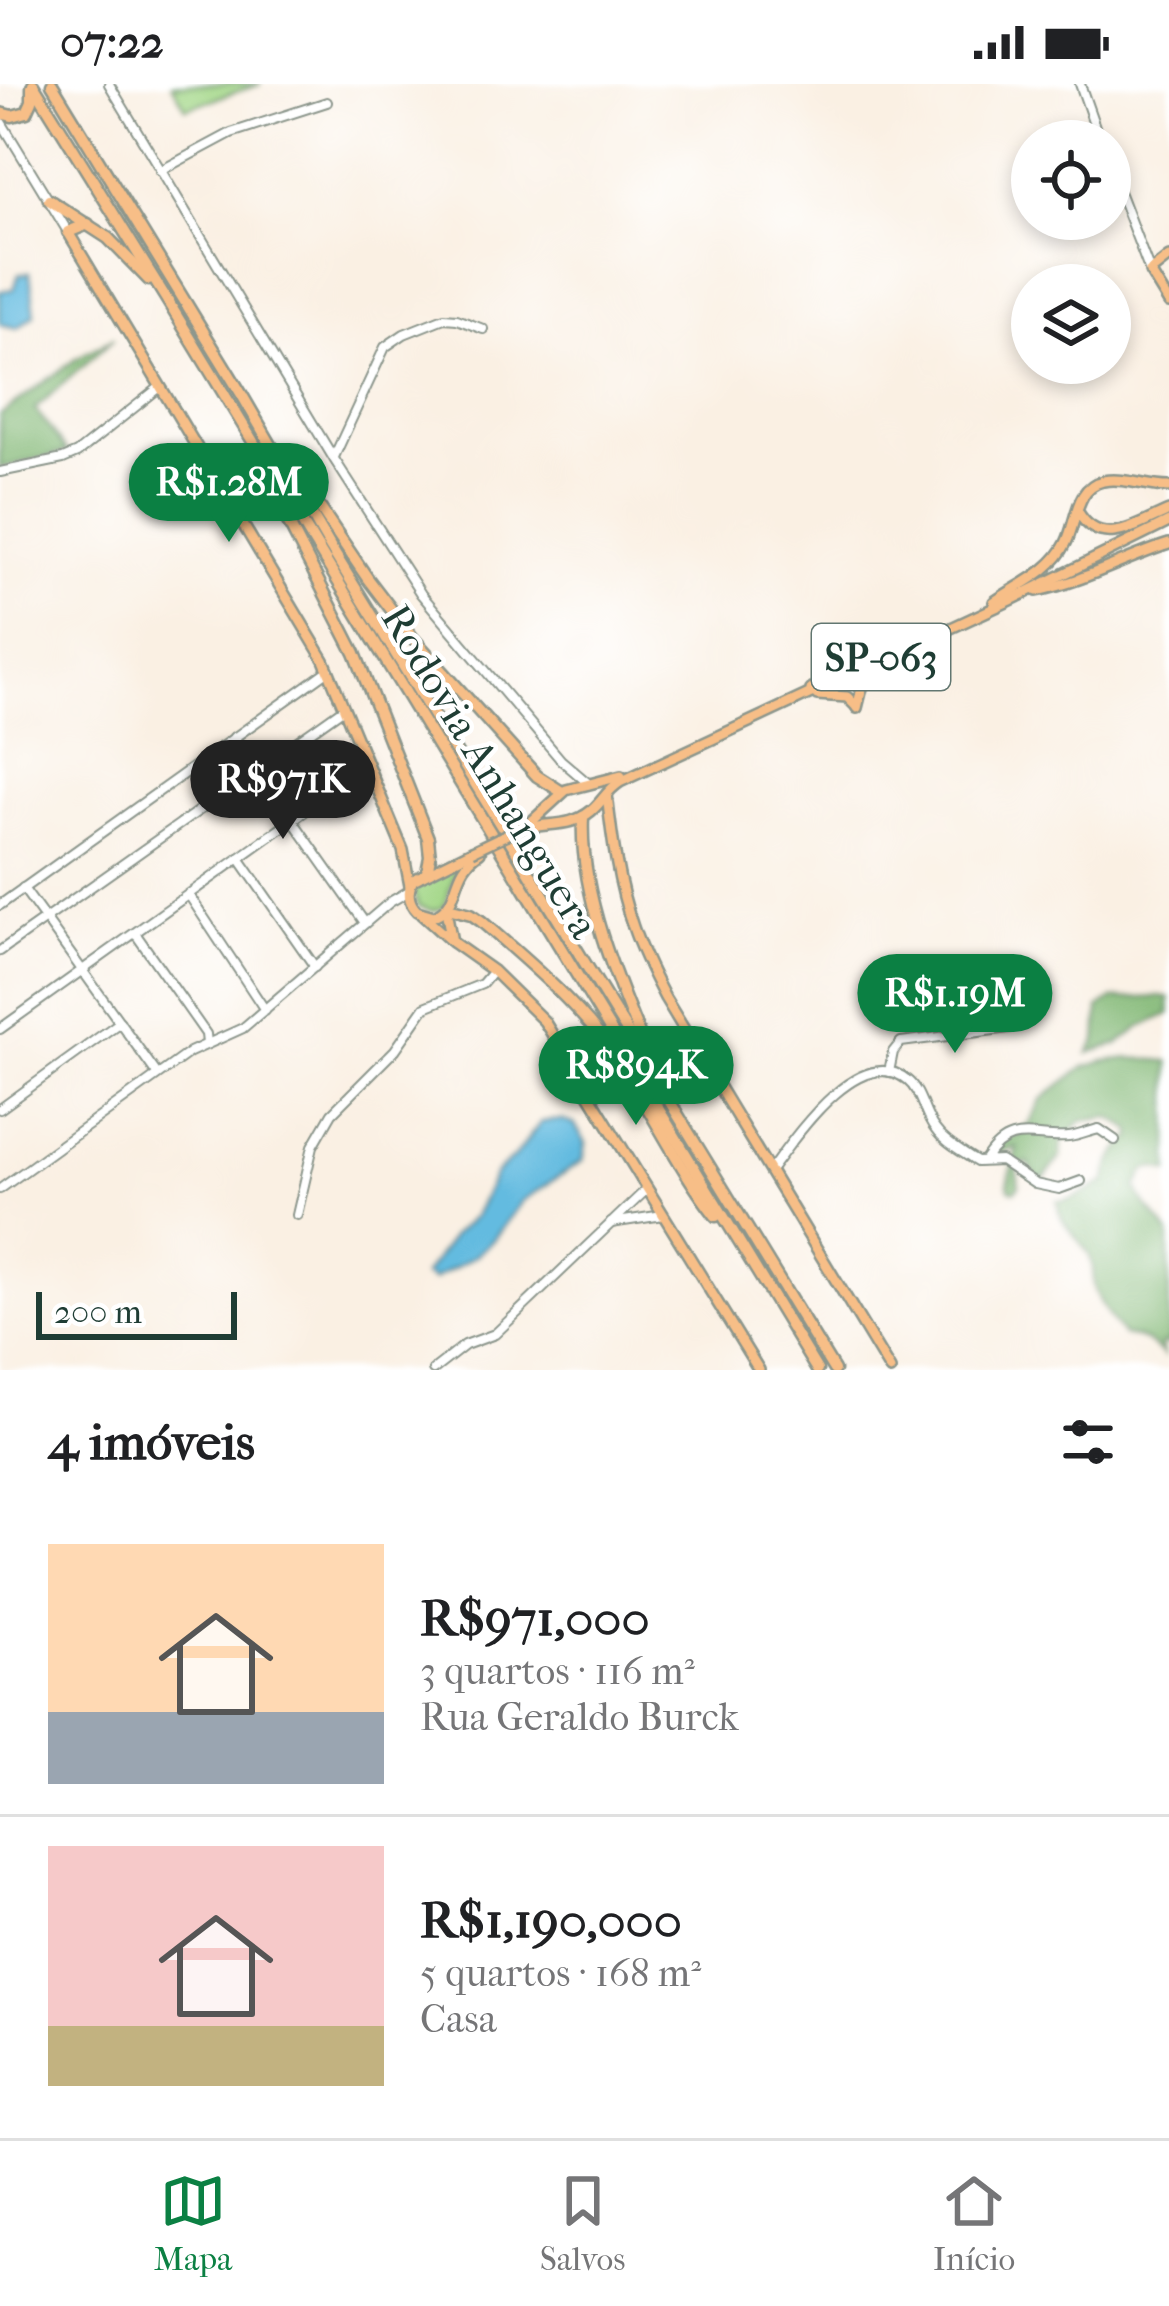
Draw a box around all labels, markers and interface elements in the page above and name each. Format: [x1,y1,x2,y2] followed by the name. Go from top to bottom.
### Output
[60,16,164,69] text: 07:22
[1011,120,1131,384] map controls
[1011,120,1131,240] button: locate
[1011,264,1131,384] button: layers
[118,443,340,545] pin: R$1.28M
[156,459,302,505] text: R$1.28M
[371,596,609,948] street label: Rodovia Anhanguera
[812,624,950,690] road number: SP-063
[185,740,381,842] pin: R$971K
[217,756,349,802] text: R$971K
[844,954,1066,1056] pin: R$1.19M
[884,970,1026,1016] text: R$1.19M
[538,1026,734,1128] pin: R$894K
[566,1042,706,1088] text: R$894K
[36,1286,237,1339] scale bar
[54,1293,142,1332] text: 200 m
[1055,1409,1121,1475] icon: filters
[48,1412,255,1472] text: 4 imóveis
[420,1588,650,1648] text: R$971,000
[144,1592,288,1736] icon: home
[420,1648,695,1694] text: 3 quartos · 116 m²
[420,1694,739,1740] text: Rua Geraldo Burck
[420,1890,682,1950] text: R$1,190,000
[144,1894,288,2038] icon: home
[420,1950,701,1996] text: 5 quartos · 168 m²
[420,1996,497,2042] text: Casa
[154,2168,232,2279] tab: Mapa
[540,2168,626,2279] tab: Salvos
[933,2168,1015,2279] tab: Início

